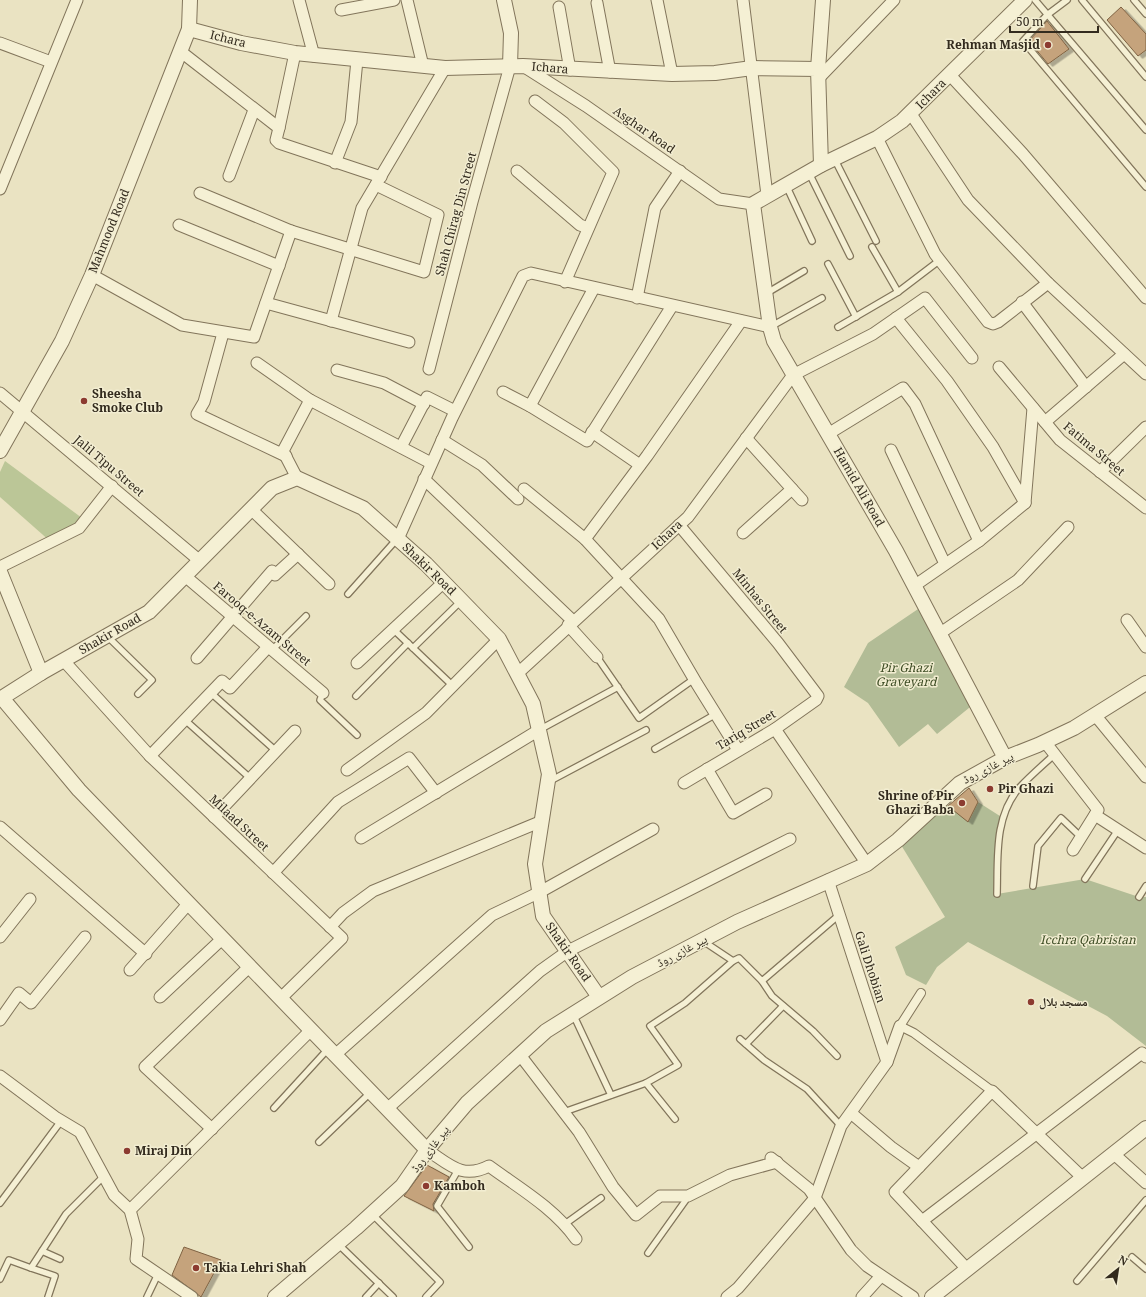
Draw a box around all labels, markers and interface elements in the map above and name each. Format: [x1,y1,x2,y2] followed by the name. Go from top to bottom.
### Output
[1010,8,1098,34] scale bar
[1016,13,1043,34] text: 50 m
[207,26,248,55] street label: Ichara
[946,36,1040,57] place label: Rehman Masjid
[1043,40,1053,50] marker: Rehman Masjid
[531,57,569,82] street label: Ichara
[912,74,953,116] street label: Ichara
[608,102,679,161] street label: Asghar Road
[431,150,484,279] street label: Shah Chirag Din Street
[84,185,137,277] street label: Mahmood Road
[92,385,163,420] place label: Sheesha Smoke Club
[79,396,89,406] marker: Sheesha Smoke Club
[1057,418,1129,483] street label: Fatima Street
[67,430,148,503] street label: Jalil Tipu Street
[826,444,889,532] street label: Hamid Ali Road
[647,516,689,556] street label: Ichara
[396,539,461,602] street label: Shakir Road
[726,565,792,639] street label: Minhas Street
[207,578,315,673] street label: Farooq-e-Azam Street
[76,609,146,662] street label: Shakir Road
[876,659,938,694] park label: Pir Ghazi Graveyard
[713,705,781,757] street label: Tariq Street
[959,747,1018,791] street label: پیر غازی روڈ
[998,780,1055,801] place label: Pir Ghazi
[985,784,995,794] marker: Pir Ghazi
[878,787,955,822] place label: Shrine of Pir Ghazi Baba
[203,791,273,858] street label: Milaad Street
[957,798,967,808] marker: Shrine of Pir Ghazi Baba
[538,919,596,988] street label: Shakir Road
[847,929,890,1006] street label: Gali Dhobian
[654,930,712,974] street label: پیر غازی روڈ
[1040,931,1136,952] park label: Icchra Qabristan
[1039,993,1088,1014] place label: مسجد بلال
[1026,997,1036,1007] marker: مسجد بلال
[406,1121,456,1178] street label: پیر غازی روڈ
[135,1142,192,1163] place label: Miraj Din
[122,1146,132,1156] marker: Miraj Din
[434,1177,485,1198] place label: Kamboh
[421,1181,431,1191] marker: Kamboh
[1098,1249,1138,1289] north arrow
[1114,1251,1131,1272] text: N
[204,1259,306,1280] place label: Takia Lehri Shah
[191,1263,201,1273] marker: Takia Lehri Shah

